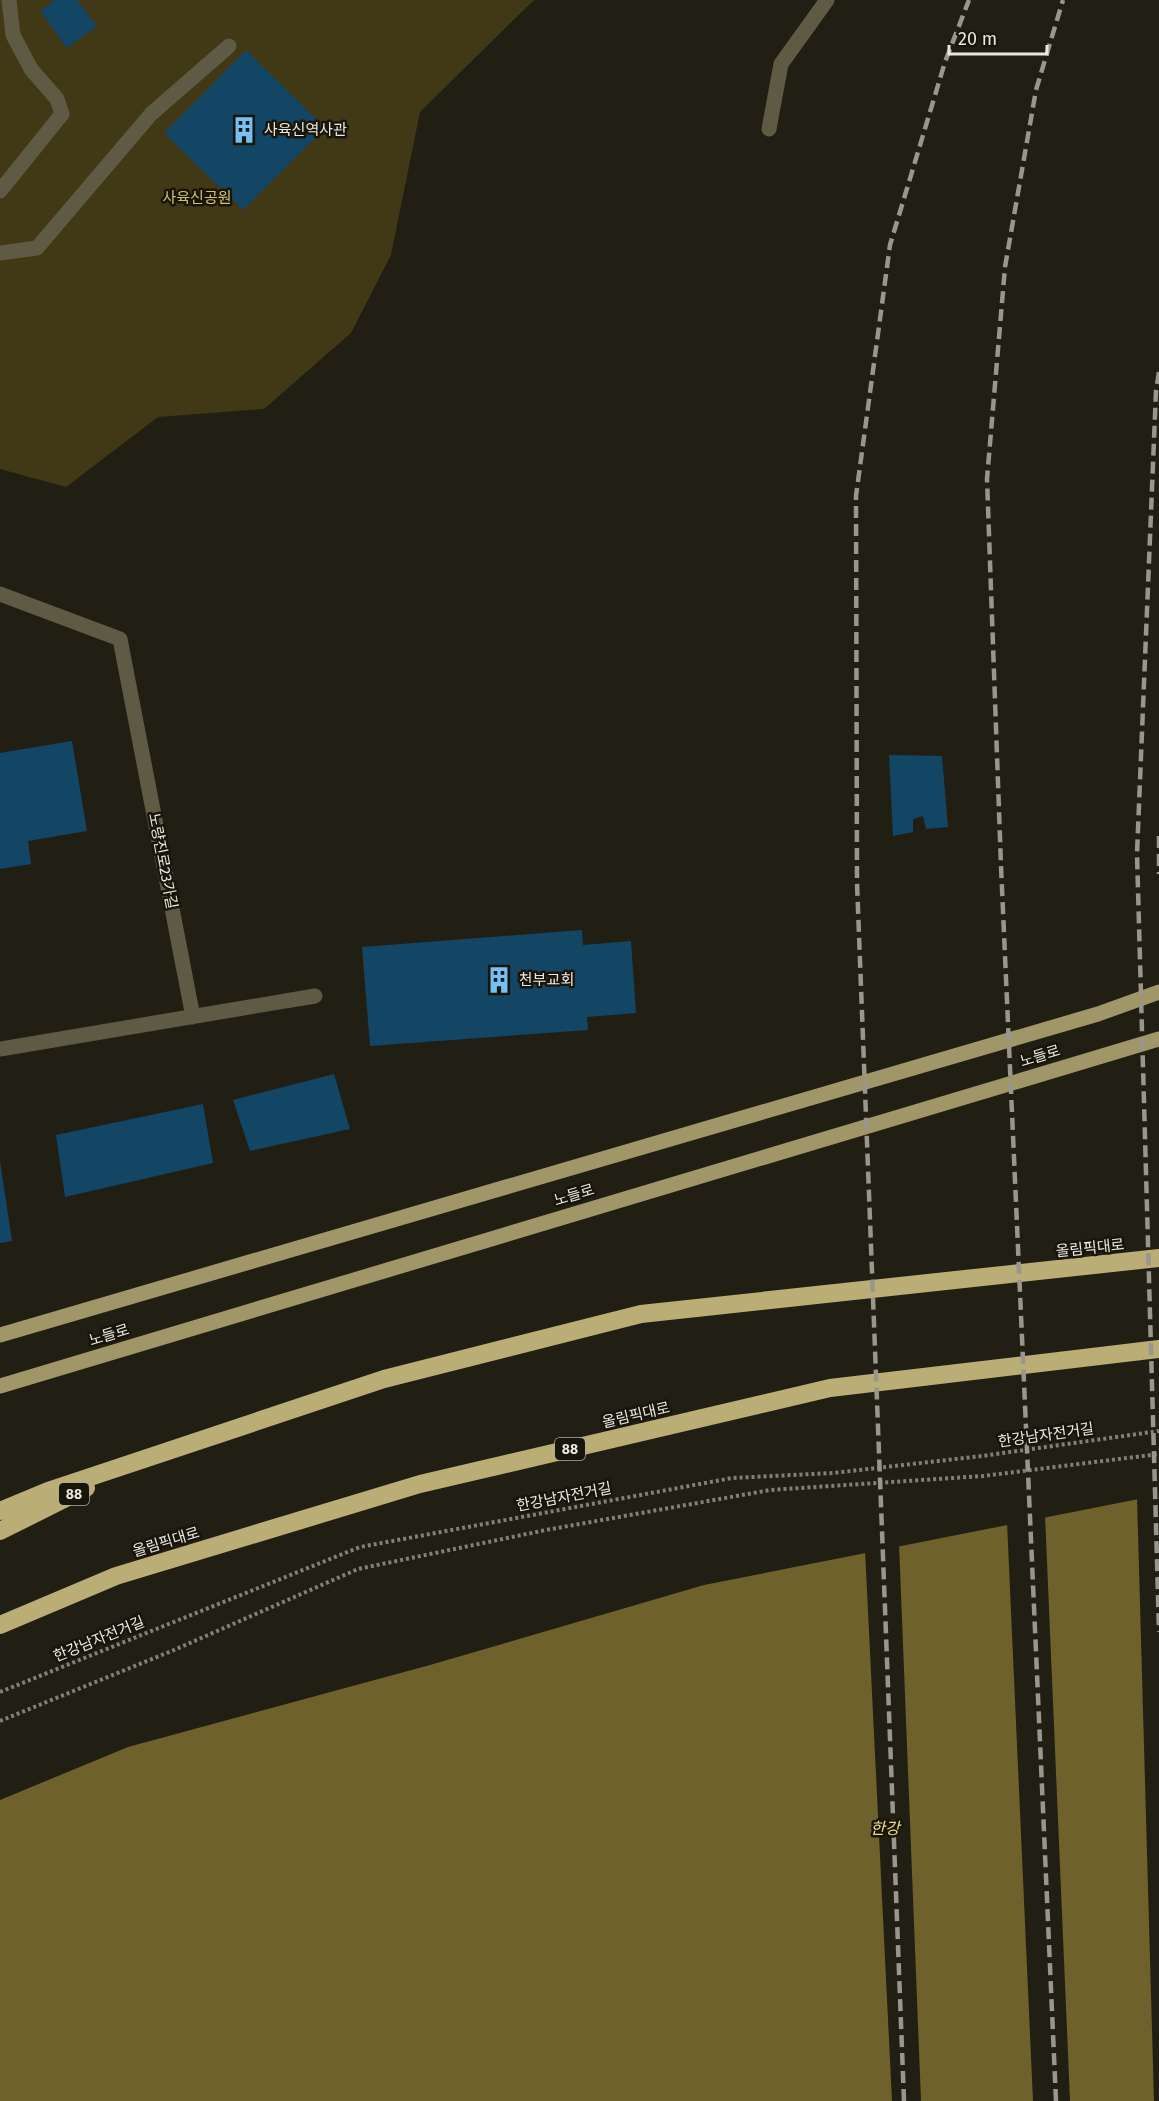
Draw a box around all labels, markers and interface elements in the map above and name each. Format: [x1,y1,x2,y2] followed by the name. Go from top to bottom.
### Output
[949,18,1046,56] scale bar
[958,28,997,50] text: 20 m
[229,115,259,145] building icon: 사육신역사관
[264,121,347,139] place label: 사육신역사관
[162,189,232,207] park label: 사육신공원
[145,811,181,911] street label: 노량진로23가길
[484,965,514,995] building icon: 천부교회
[519,971,574,989] place label: 천부교회
[1018,1041,1062,1071] street label: 노들로
[552,1180,596,1210] street label: 노들로
[1055,1235,1125,1261] street label: 올림픽대로
[87,1320,131,1350] street label: 노들로
[600,1398,672,1432] street label: 올림픽대로
[997,1419,1095,1451] street label: 한강남자전거길
[555,1438,585,1460] road number: 88
[515,1479,613,1515] street label: 한강남자전거길
[59,1483,89,1505] road number: 88
[130,1523,202,1561] street label: 올림픽대로
[51,1613,147,1665] street label: 한강남자전거길
[870,1819,902,1838] water label: 한강

